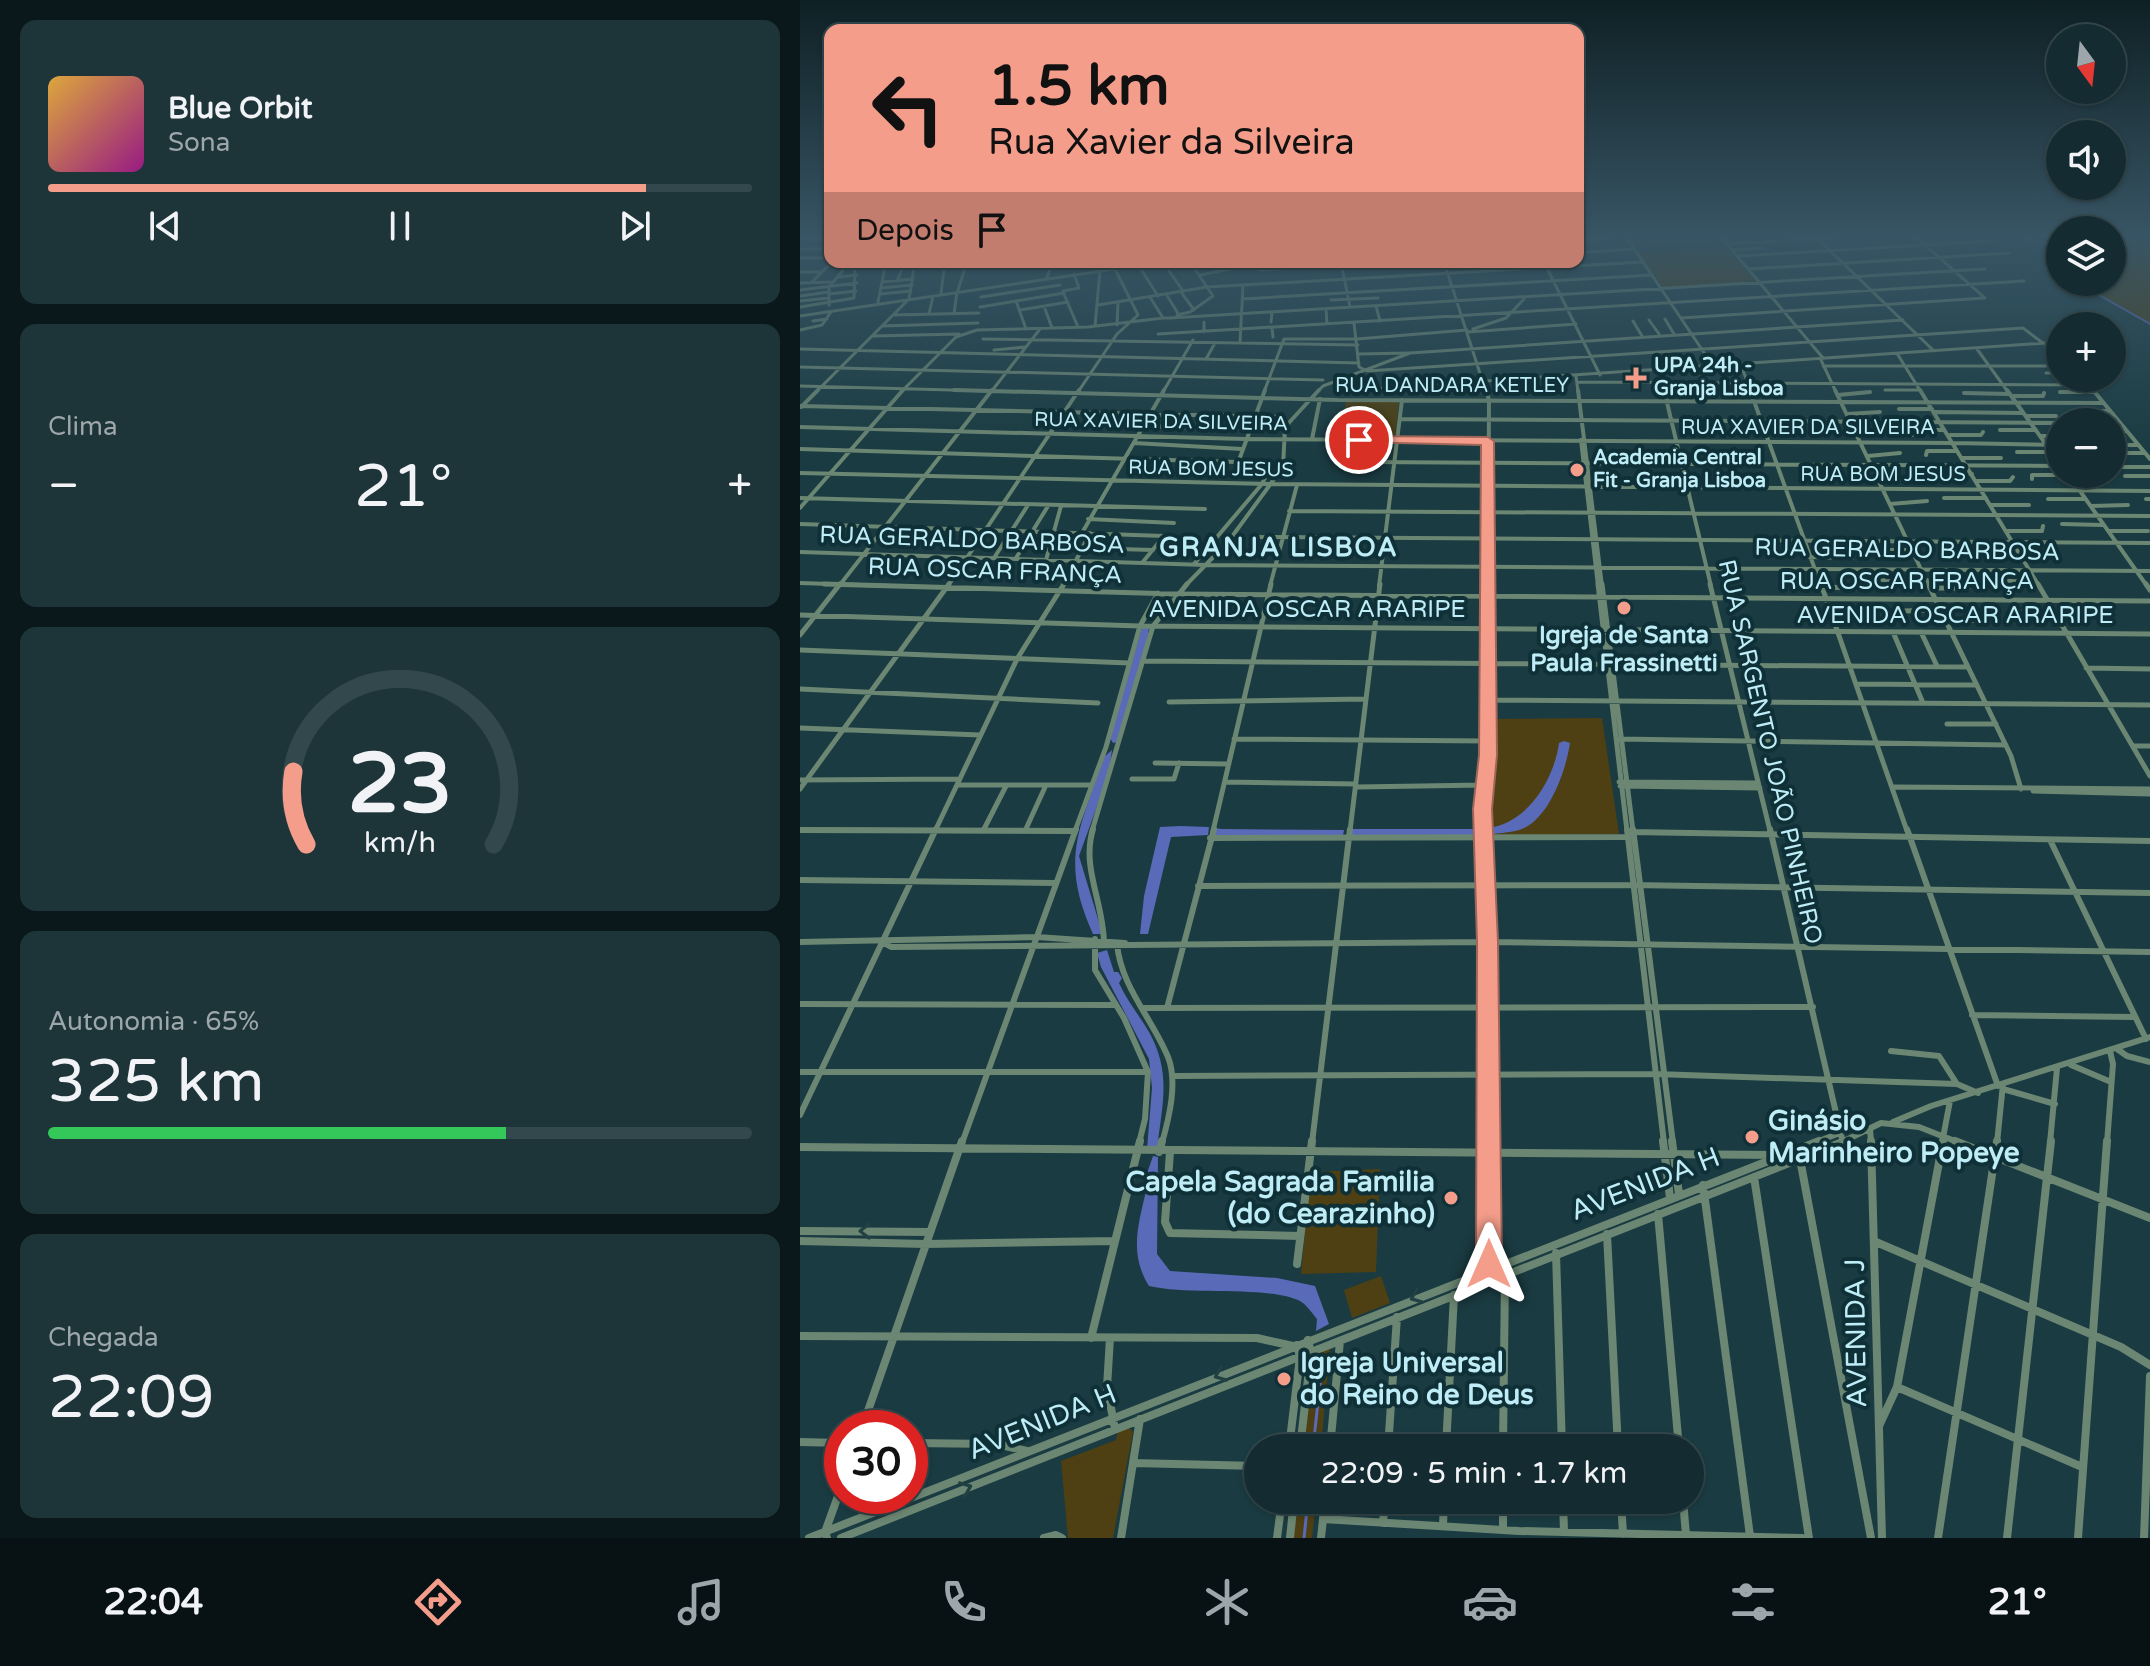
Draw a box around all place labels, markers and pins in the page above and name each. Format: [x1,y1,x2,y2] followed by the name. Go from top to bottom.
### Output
[1654,354,1784,401] place label: UPA 24h - Granja Lisboa
[1625,367,1647,389] marker: UPA 24h - Granja Lisboa
[1325,406,1393,474] pin
[1593,446,1766,493] place label: Academia Central Fit - Granja Lisboa
[1568,461,1586,479] marker: Academia Central Fit - Granja Lisboa
[1615,599,1633,617] marker: Igreja de Santa Paula Frassinetti
[1530,621,1718,678] place label: Igreja de Santa Paula Frassinetti
[1768,1104,2020,1170] place label: Ginásio Marinheiro Popeye
[1743,1128,1761,1146] marker: Ginásio Marinheiro Popeye
[1126,1165,1435,1231] place label: Capela Sagrada Familia (do Cearazinho)
[1442,1189,1460,1207] marker: Capela Sagrada Familia (do Cearazinho)
[1300,1346,1534,1412] place label: Igreja Universal do Reino de Deus
[1275,1370,1293,1388] marker: Igreja Universal do Reino de Deus

